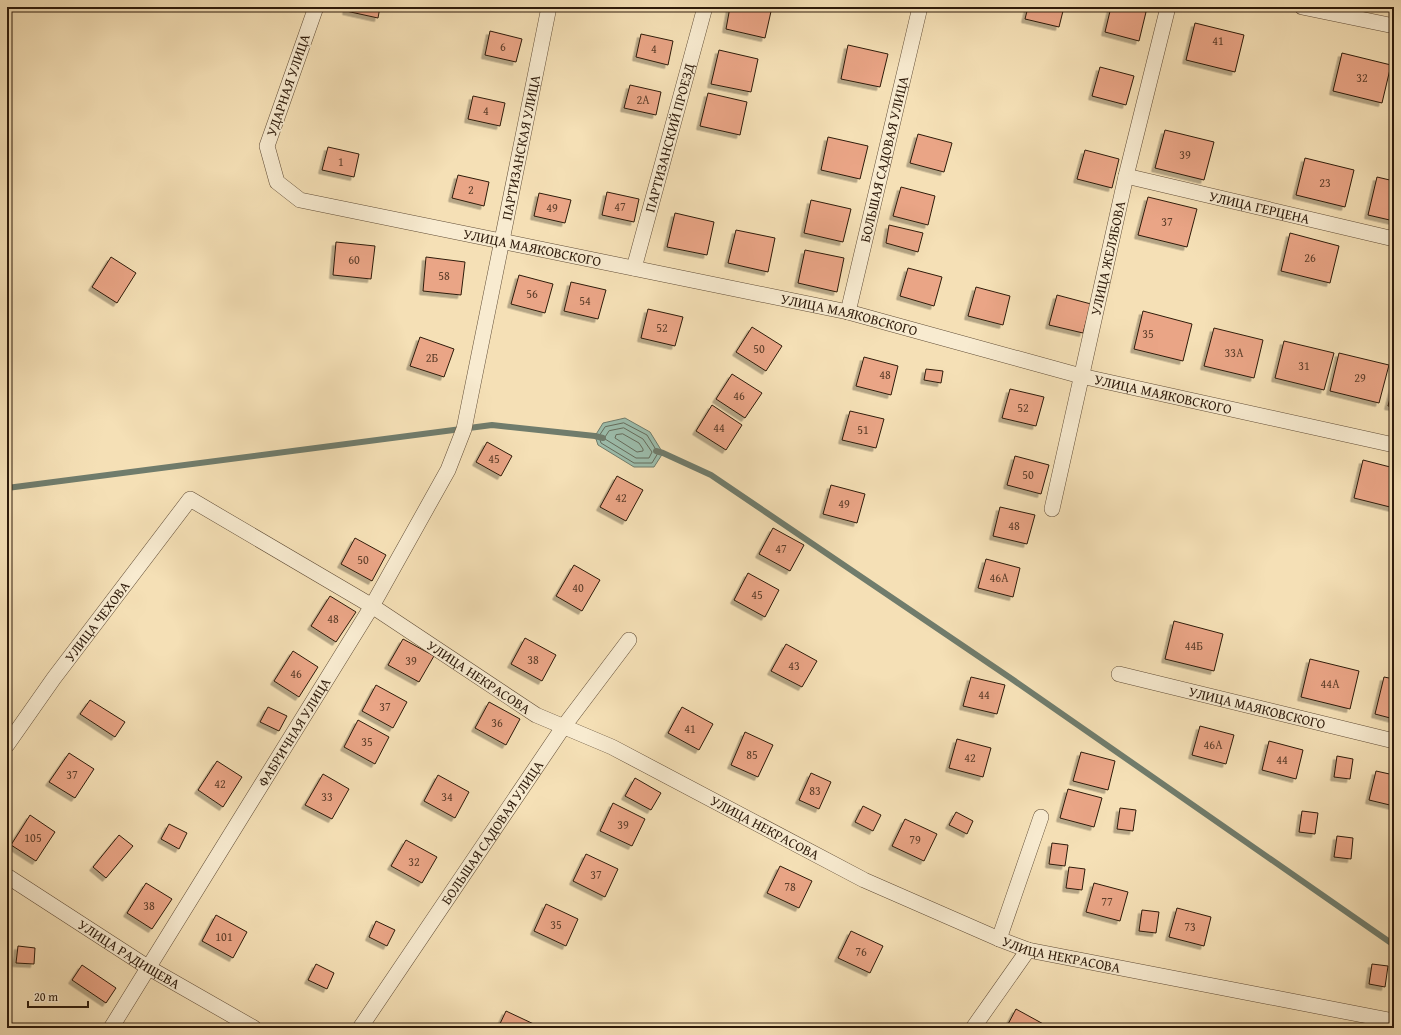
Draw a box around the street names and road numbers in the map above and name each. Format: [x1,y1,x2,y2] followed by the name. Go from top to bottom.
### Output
[261,31,315,139] street label: УДАРНАЯ УЛИЦА
[640,61,699,215] street label: ПАРТИЗАНСКИЙ ПРОЕЗД
[496,73,545,222] street label: ПАРТИЗАНСКАЯ УЛИЦА
[855,73,913,244] street label: БОЛЬШАЯ САДОВАЯ УЛИЦА
[1207,186,1312,229] street label: УЛИЦА ГЕРЦЕНА
[1085,198,1130,317] street label: УЛИЦА ЖЕЛЯБОВА
[462,224,603,271] street label: УЛИЦА МАЯКОВСКОГО
[779,289,920,341] street label: УЛИЦА МАЯКОВСКОГО
[1092,369,1234,419] street label: УЛИЦА МАЯКОВСКОГО
[60,576,135,666] street label: УЛИЦА ЧЕХОВА
[423,635,535,719] street label: УЛИЦА НЕКРАСОВА
[253,673,336,790] street label: ФАБРИЧНАЯ УЛИЦА
[1186,681,1327,734] street label: УЛИЦА МАЯКОВСКОГО
[436,756,548,909] street label: БОЛЬШАЯ САДОВАЯ УЛИЦА
[707,791,824,865] street label: УЛИЦА НЕКРАСОВА
[74,915,184,994] street label: УЛИЦА РАДИЩЕВА
[999,931,1123,978] street label: УЛИЦА НЕКРАСОВА

